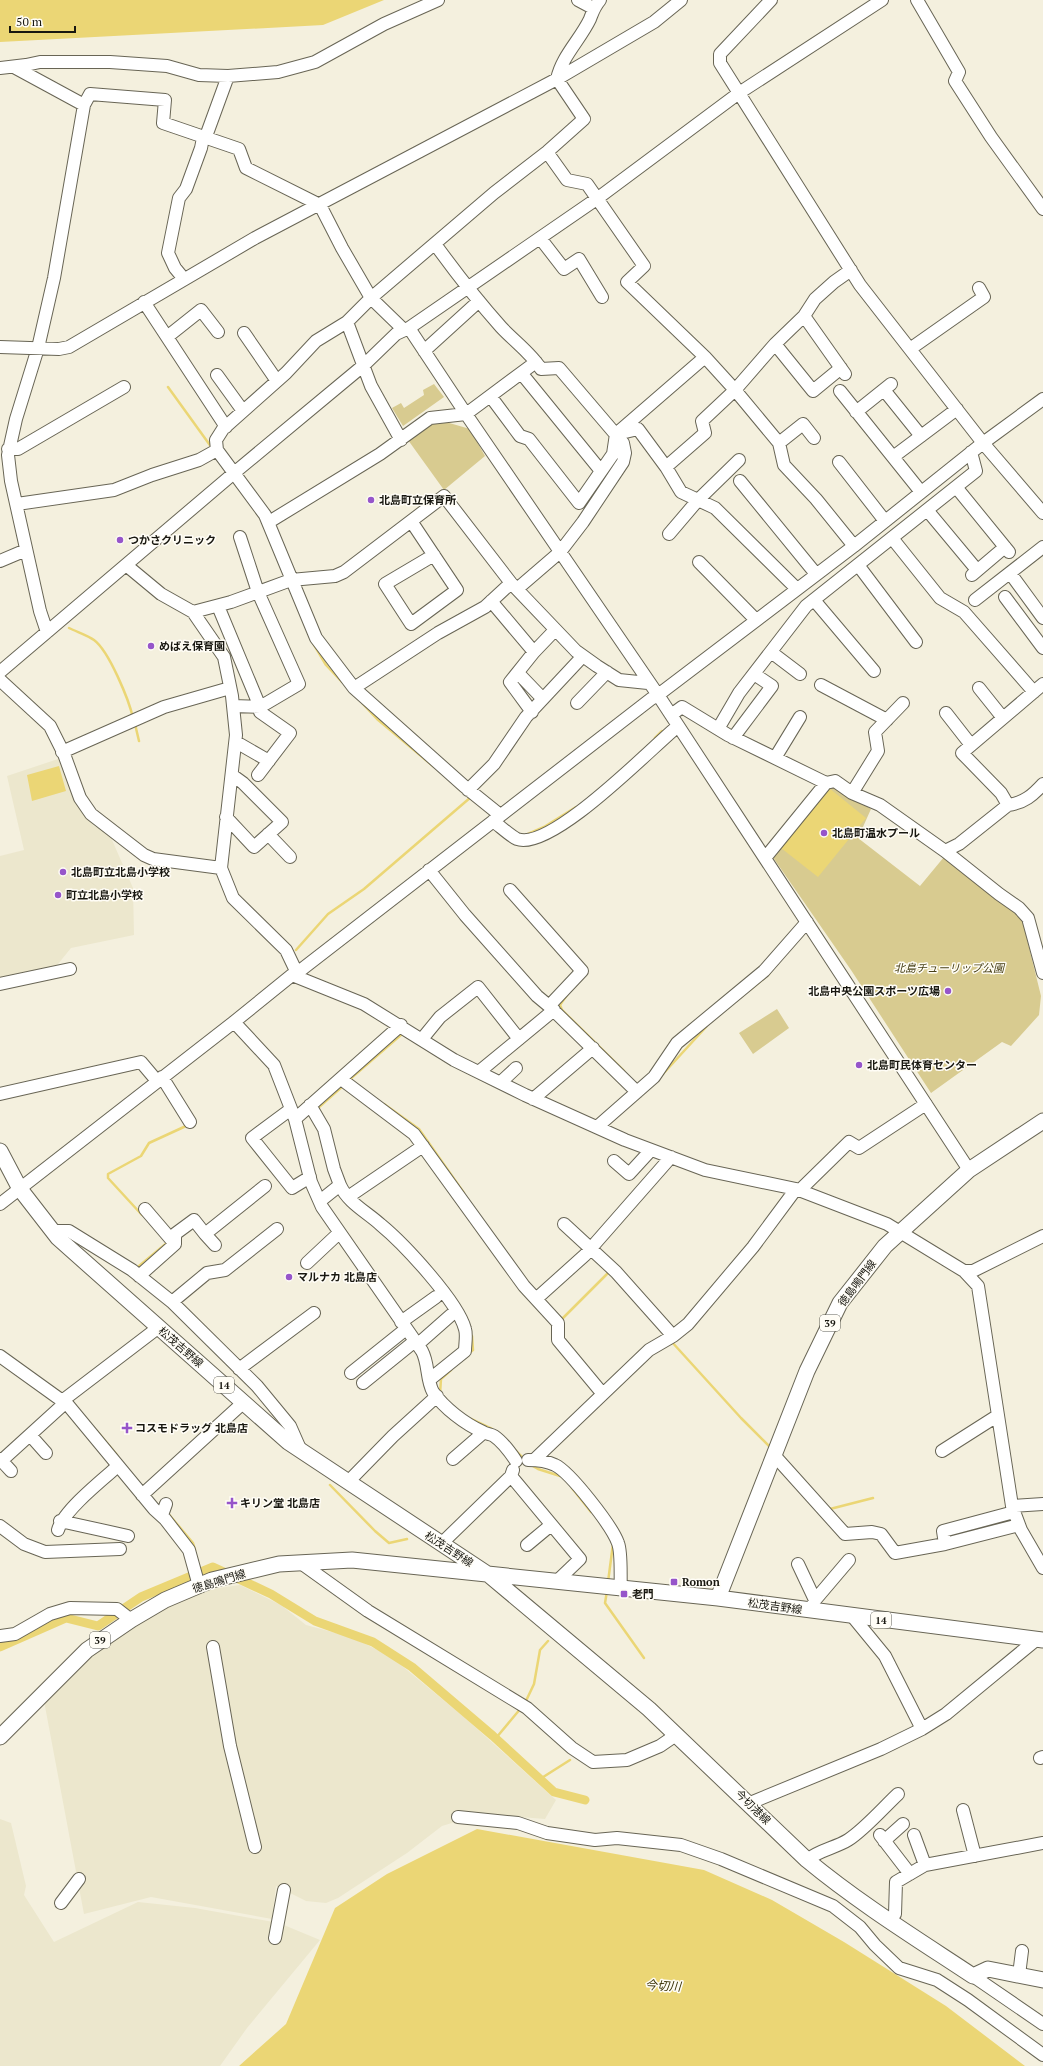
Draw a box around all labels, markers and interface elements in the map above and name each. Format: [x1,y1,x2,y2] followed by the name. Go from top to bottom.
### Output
[10,8,75,34] scale bar
[16,14,43,29] text: 50 m
[379,493,456,507] place label: 北島町立保育所
[366,495,376,505] marker: 北島町立保育所
[128,533,216,547] place label: つかさクリニック
[115,535,125,545] marker: つかさクリニック
[159,639,225,653] place label: めばえ保育園
[146,641,156,651] marker: めばえ保育園
[832,826,920,840] place label: 北島町温水プール
[819,828,829,838] marker: 北島町温水プール
[71,865,170,879] place label: 北島町立北島小学校
[58,867,68,877] marker: 北島町立北島小学校
[66,888,143,902] place label: 町立北島小学校
[53,890,63,900] marker: 町立北島小学校
[894,961,1006,975] park label: 北島チューリップ公園
[808,984,940,998] place label: 北島中央公園スポーツ広場
[943,986,953,996] marker: 北島中央公園スポーツ広場
[867,1058,977,1072] place label: 北島町民体育センター
[854,1060,864,1070] marker: 北島町民体育センター
[835,1257,879,1309] street label: 徳島鳴門線
[297,1270,377,1284] place label: マルナカ 北島店
[284,1272,294,1282] marker: マルナカ 北島店
[820,1315,840,1331] road number: 39
[156,1324,206,1370] street label: 松茂吉野線
[214,1377,234,1393] road number: 14
[135,1421,248,1435] place label: コスモドラッグ 北島店
[122,1423,132,1433] marker: コスモドラッグ 北島店
[240,1496,320,1510] place label: キリン堂 北島店
[227,1498,237,1508] marker: キリン堂 北島店
[422,1528,476,1570] street label: 松茂吉野線
[191,1566,247,1596] street label: 徳島鳴門線
[682,1575,720,1589] place label: Romon
[669,1577,679,1587] marker: Romon
[632,1587,654,1601] place label: 老門
[619,1589,629,1599] marker: 老門
[747,1595,803,1617] street label: 松茂吉野線
[871,1612,891,1628] road number: 14
[90,1632,110,1648] road number: 39
[732,1787,774,1827] street label: 今切港線
[645,1977,683,1994] water label: 今切川

